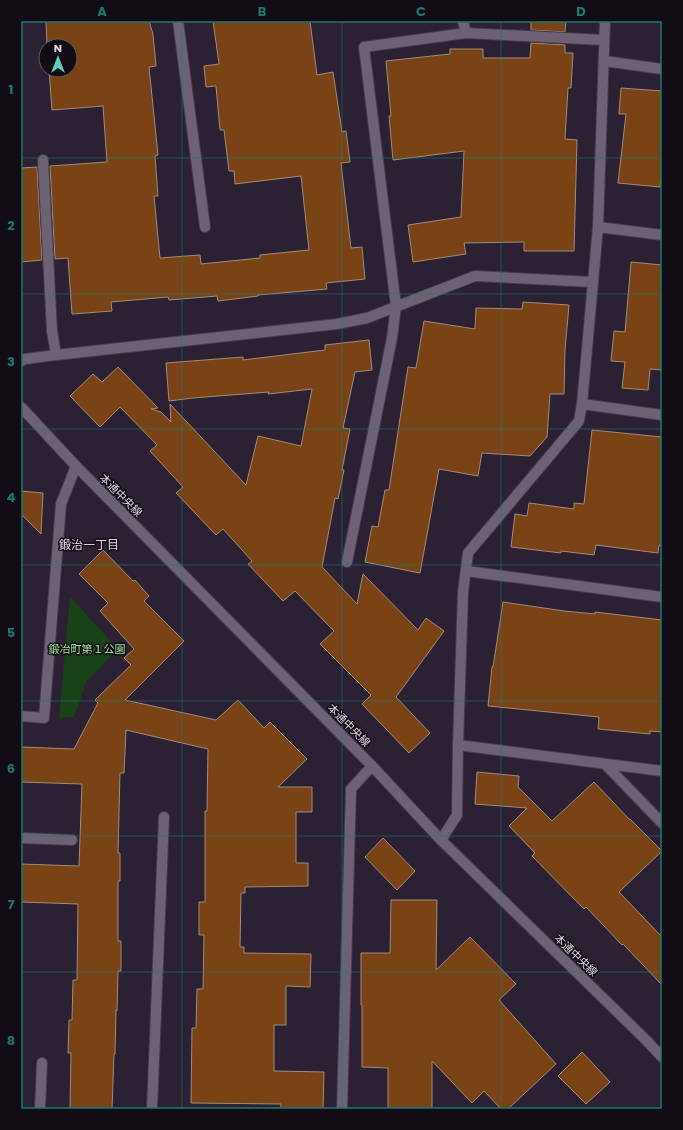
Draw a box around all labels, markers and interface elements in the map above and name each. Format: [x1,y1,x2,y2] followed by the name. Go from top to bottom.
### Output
[97,2,107,21] text: A
[258,2,267,21] text: B
[416,2,426,21] text: C
[576,2,586,21] text: D
[38,38,78,78] north arrow
[54,40,62,56] text: N
[9,80,13,99] text: 1
[7,216,15,235] text: 2
[7,352,15,371] text: 3
[96,470,146,520] street label: 本通中央線
[7,488,16,507] text: 4
[59,536,119,553] district label: 鍛治一丁目
[7,623,15,642] text: 5
[49,641,126,657] park label: 鍛冶町第１公園
[324,700,374,750] street label: 本通中央線
[7,759,15,778] text: 6
[8,895,15,914] text: 7
[551,930,601,980] street label: 本通中央線
[7,1031,15,1050] text: 8

